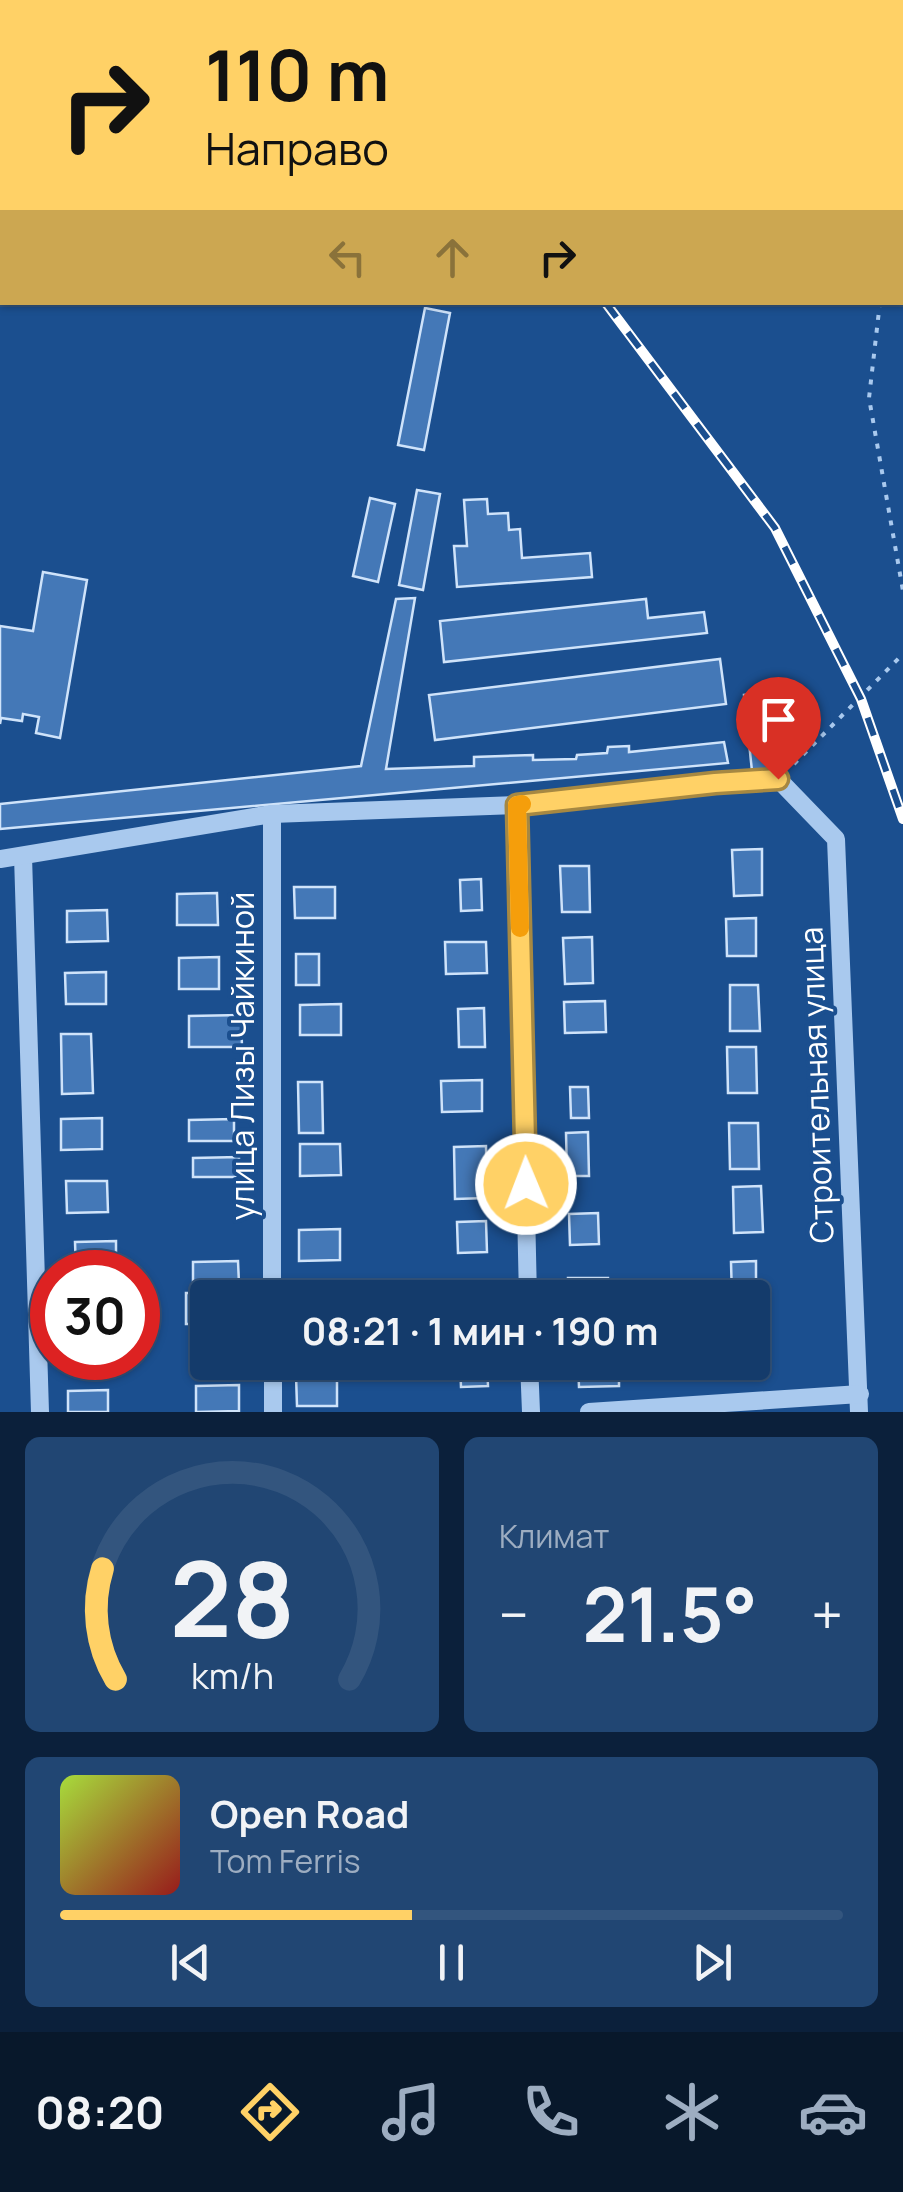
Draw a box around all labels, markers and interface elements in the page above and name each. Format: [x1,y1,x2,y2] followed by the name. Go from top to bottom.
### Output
[205,26,389,122] text: 110 m
[40,40,170,170] icon: right
[205,117,389,179] text: Направо
[320,230,375,285] icon: left
[425,230,480,285] icon: ahead
[530,230,585,285] icon: right
[736,677,821,780] pin
[751,692,806,747] icon: arrive
[220,892,264,1220] street label: улица Лизы Чайкиной
[788,926,844,1244] street label: Строительная улица
[474,1132,578,1236] position arrow
[30,1250,160,1380] speed limit sign: 30
[302,1304,658,1356] text: 08:21 · 1 мин · 190 m
[499,1514,609,1558] text: Климат
[169,1526,295,1668] text: 28
[583,1562,757,1665] text: 21.5°
[499,1576,529,1652] text: −
[811,1576,843,1652] text: +
[190,1651,274,1700] text: km/h
[210,1787,409,1839] text: Open Road
[210,1839,361,1883] text: Tom Ferris
[163,1935,218,1990] icon: previous
[424,1935,479,1990] icon: pause
[685,1935,740,1990] icon: next
[235,2077,305,2147] icon: directions
[376,2077,446,2147] icon: music
[516,2077,586,2147] icon: phone
[657,2077,727,2147] icon: climate
[798,2077,868,2147] icon: car
[35,2081,164,2143] text: 08:20

